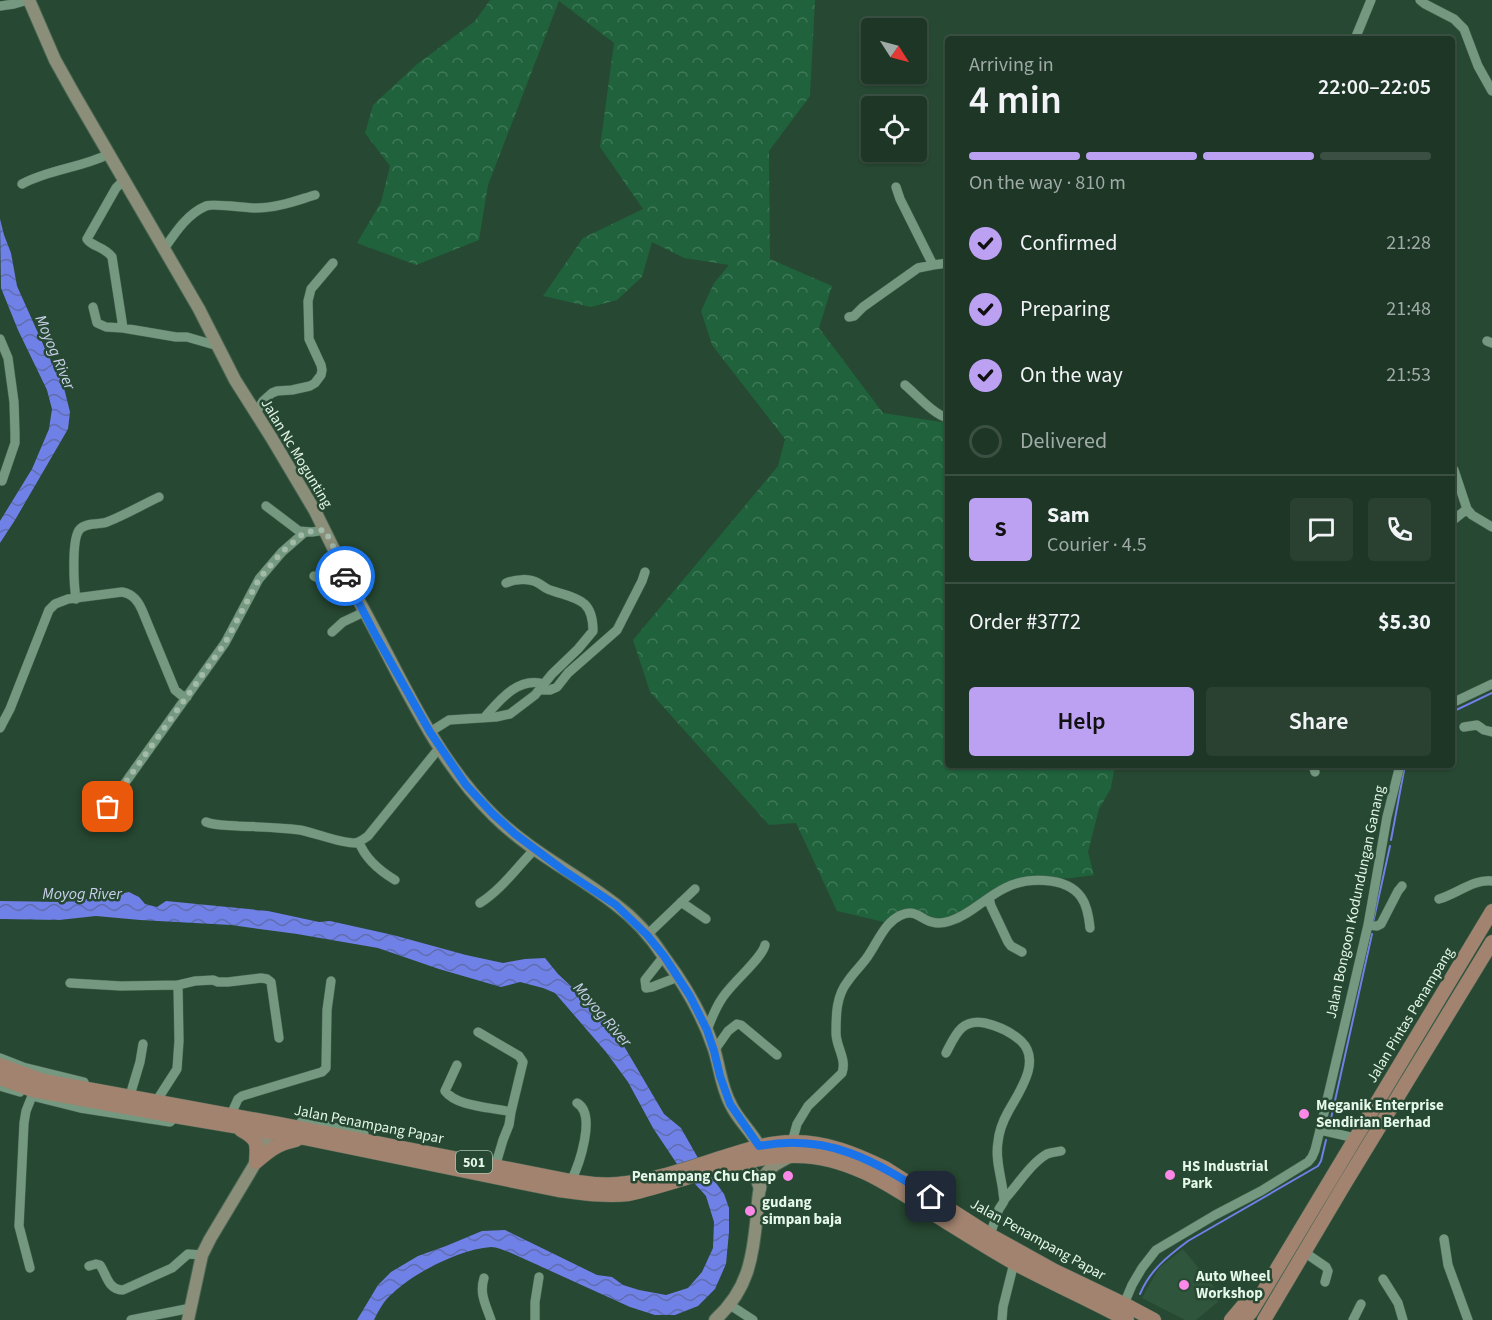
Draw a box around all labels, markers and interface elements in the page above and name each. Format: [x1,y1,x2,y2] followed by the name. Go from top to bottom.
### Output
[861,18,927,84] north arrow
[861,18,927,162] map controls
[969,51,1054,79] text: Arriving in
[1318,71,1431,103] text: 22:00–22:05
[969,73,1062,129] text: 4 min
[861,96,927,162] button: locate
[969,169,1126,197] text: On the way · 810 m
[969,227,1002,260] icon: check
[1020,227,1117,259] text: Confirmed
[1386,229,1431,257] text: 21:28
[969,293,1002,326] icon: check
[1020,293,1110,325] text: Preparing
[1386,295,1431,323] text: 21:48
[29,312,81,395] water label: Moyog River
[969,359,1002,392] icon: check
[1020,359,1123,391] text: On the way
[1386,361,1431,389] text: 21:53
[256,395,338,512] street label: Jalan Nc Mogunting
[1020,425,1107,457] text: Delivered
[1290,498,1353,561] button: chat
[1368,498,1431,561] button: phone
[1047,499,1090,531] text: Sam
[994,513,1007,545] text: S
[1047,531,1147,559] text: Courier · 4.5
[315,546,375,606] courier
[329,560,362,593] icon: car
[969,606,1081,638] text: Order #3772
[1378,606,1431,638] text: $5.30
[969,687,1194,756] button: Help
[1206,687,1431,756] button: Share
[82,781,133,832] pin
[1320,783,1391,1021] street label: Jalan Bongoon Kodundungan Ganang
[91,790,124,823] icon: bag
[42,883,123,905] water label: Moyog River
[1362,943,1459,1087] street label: Jalan Pintas Penampang
[568,978,638,1053] water label: Moyog River
[1316,1095,1444,1133] place label: Meganik Enterprise Sendirian Berhad
[292,1100,446,1149] street label: Jalan Penampang Papar
[1297,1107,1311,1121] marker: Meganik Enterprise Sendirian Berhad
[456,1151,492,1173] road number: 501
[1182,1156,1269,1194] place label: HS Industrial Park
[632,1166,776,1187] place label: Penampang Chu Chap
[1163,1168,1177,1182] marker: HS Industrial Park
[781,1169,795,1183] marker: Penampang Chu Chap
[905,1171,956,1222] pin
[914,1180,947,1213] icon: home
[762,1192,842,1230] place label: gudang simpan baja
[966,1193,1110,1286] street label: Jalan Penampang Papar
[743,1204,757,1218] marker: gudang simpan baja
[1195,1266,1271,1304] place label: Auto Wheel Workshop
[1177,1278,1191,1292] marker: Auto Wheel Workshop

